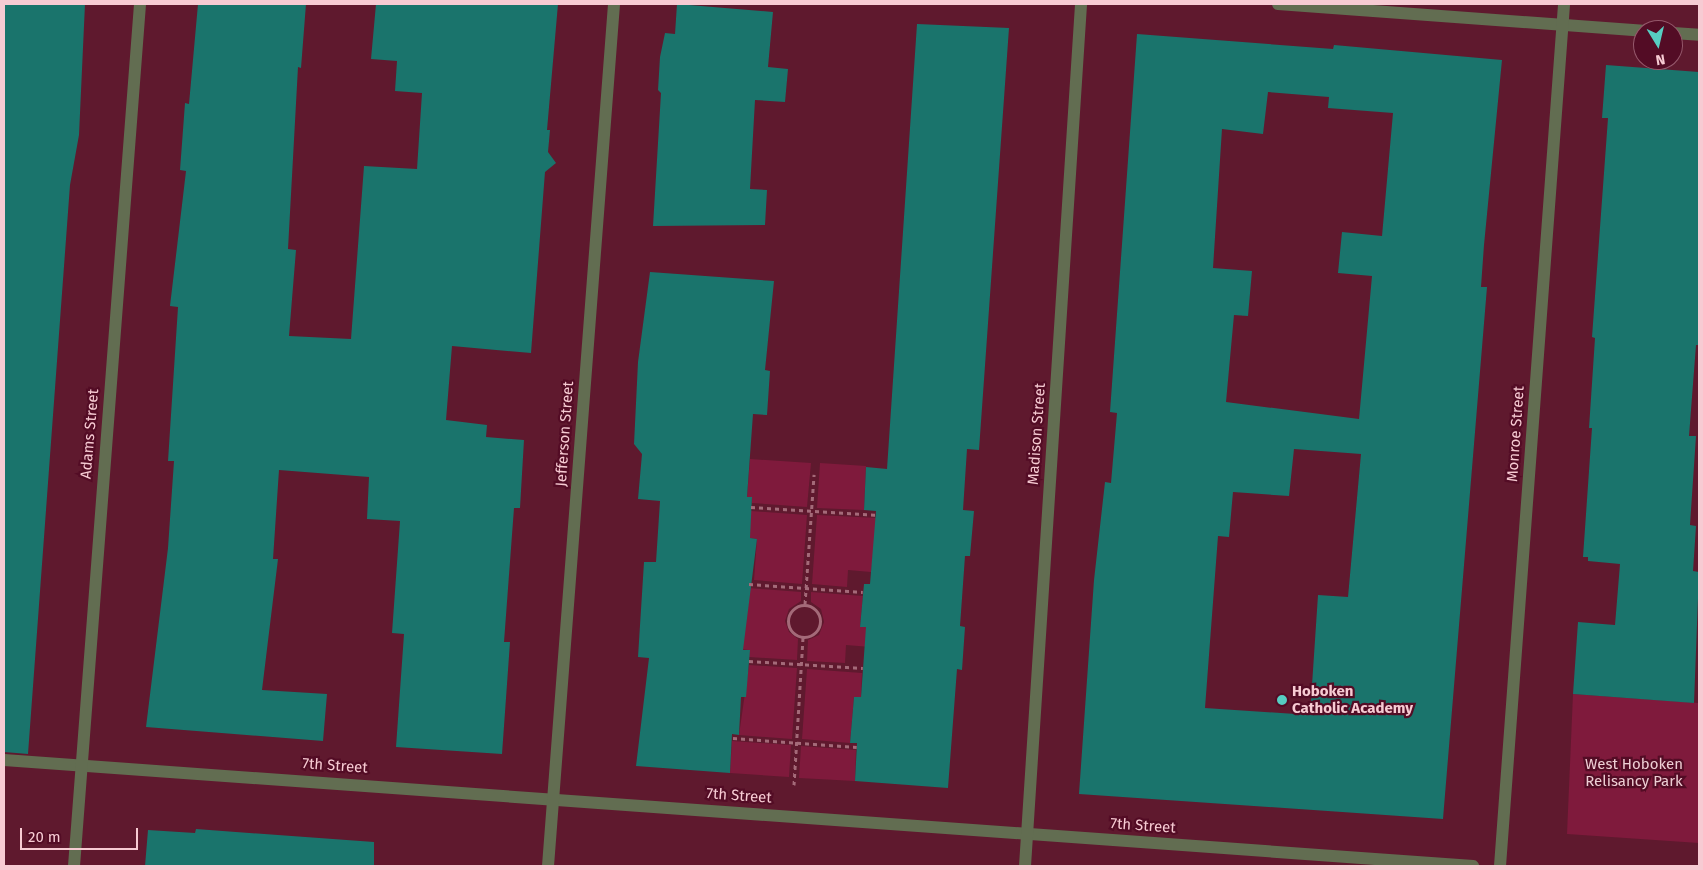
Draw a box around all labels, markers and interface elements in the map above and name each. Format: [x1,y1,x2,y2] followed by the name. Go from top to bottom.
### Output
[1633,20,1683,70] north arrow
[1654,50,1666,68] text: N
[552,381,578,487] street label: Jefferson Street
[1024,382,1050,486] street label: Madison Street
[1504,385,1528,483] street label: Monroe Street
[77,388,103,480] street label: Adams Street
[1292,682,1413,717] place label: Hoboken Catholic Academy
[1276,694,1288,706] marker: Hoboken Catholic Academy
[302,755,368,777] street label: 7th Street
[1585,755,1683,790] park label: West Hoboken Relisancy Park
[706,785,772,807] street label: 7th Street
[1110,815,1176,837] street label: 7th Street
[22,818,140,850] scale bar
[28,828,61,846] text: 20 m

